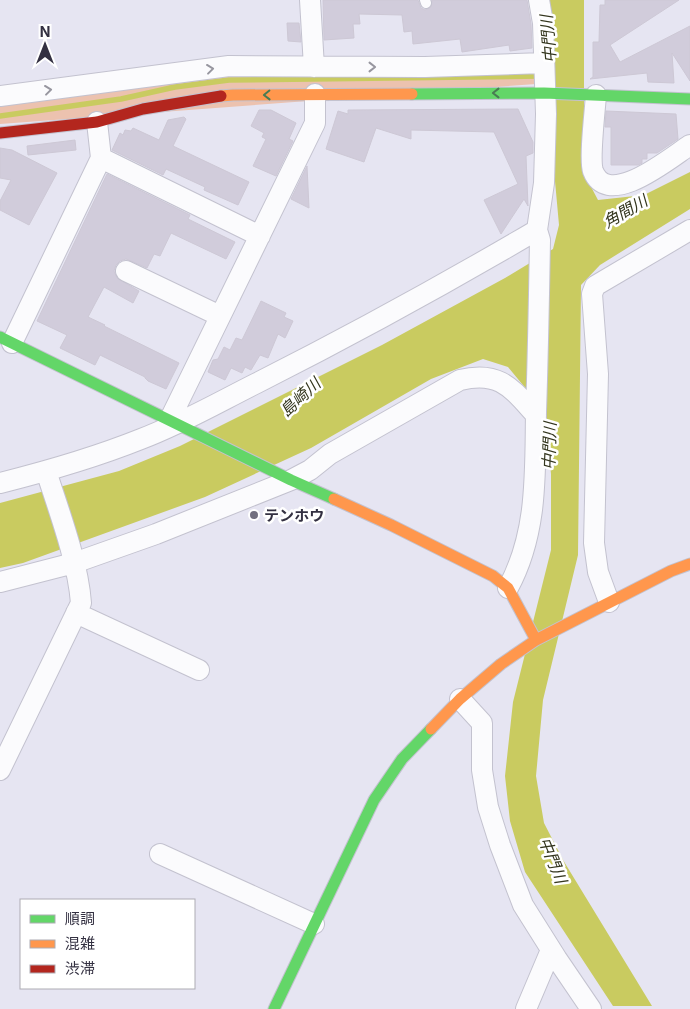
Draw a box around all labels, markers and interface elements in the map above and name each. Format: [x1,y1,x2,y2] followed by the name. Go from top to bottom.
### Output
[536,12,560,64] water label: 中門川
[20,20,70,70] north arrow
[40,23,50,40] text: N
[368,62,376,72] one-way arrow
[206,64,214,75] one-way arrow
[44,85,53,95] one-way arrow
[491,88,499,98] one-way arrow
[262,89,270,100] one-way arrow
[599,189,653,232] water label: 角間川
[276,372,326,421] water label: 島崎川
[538,420,560,470] water label: 中門川
[264,506,324,525] place label: テンホウ
[248,509,260,521] marker: テンホウ
[535,834,572,888] water label: 中門川
[20,899,195,989] legend
[65,909,95,928] text: 順調
[65,934,95,953] text: 混雑
[65,959,95,978] text: 渋滞

